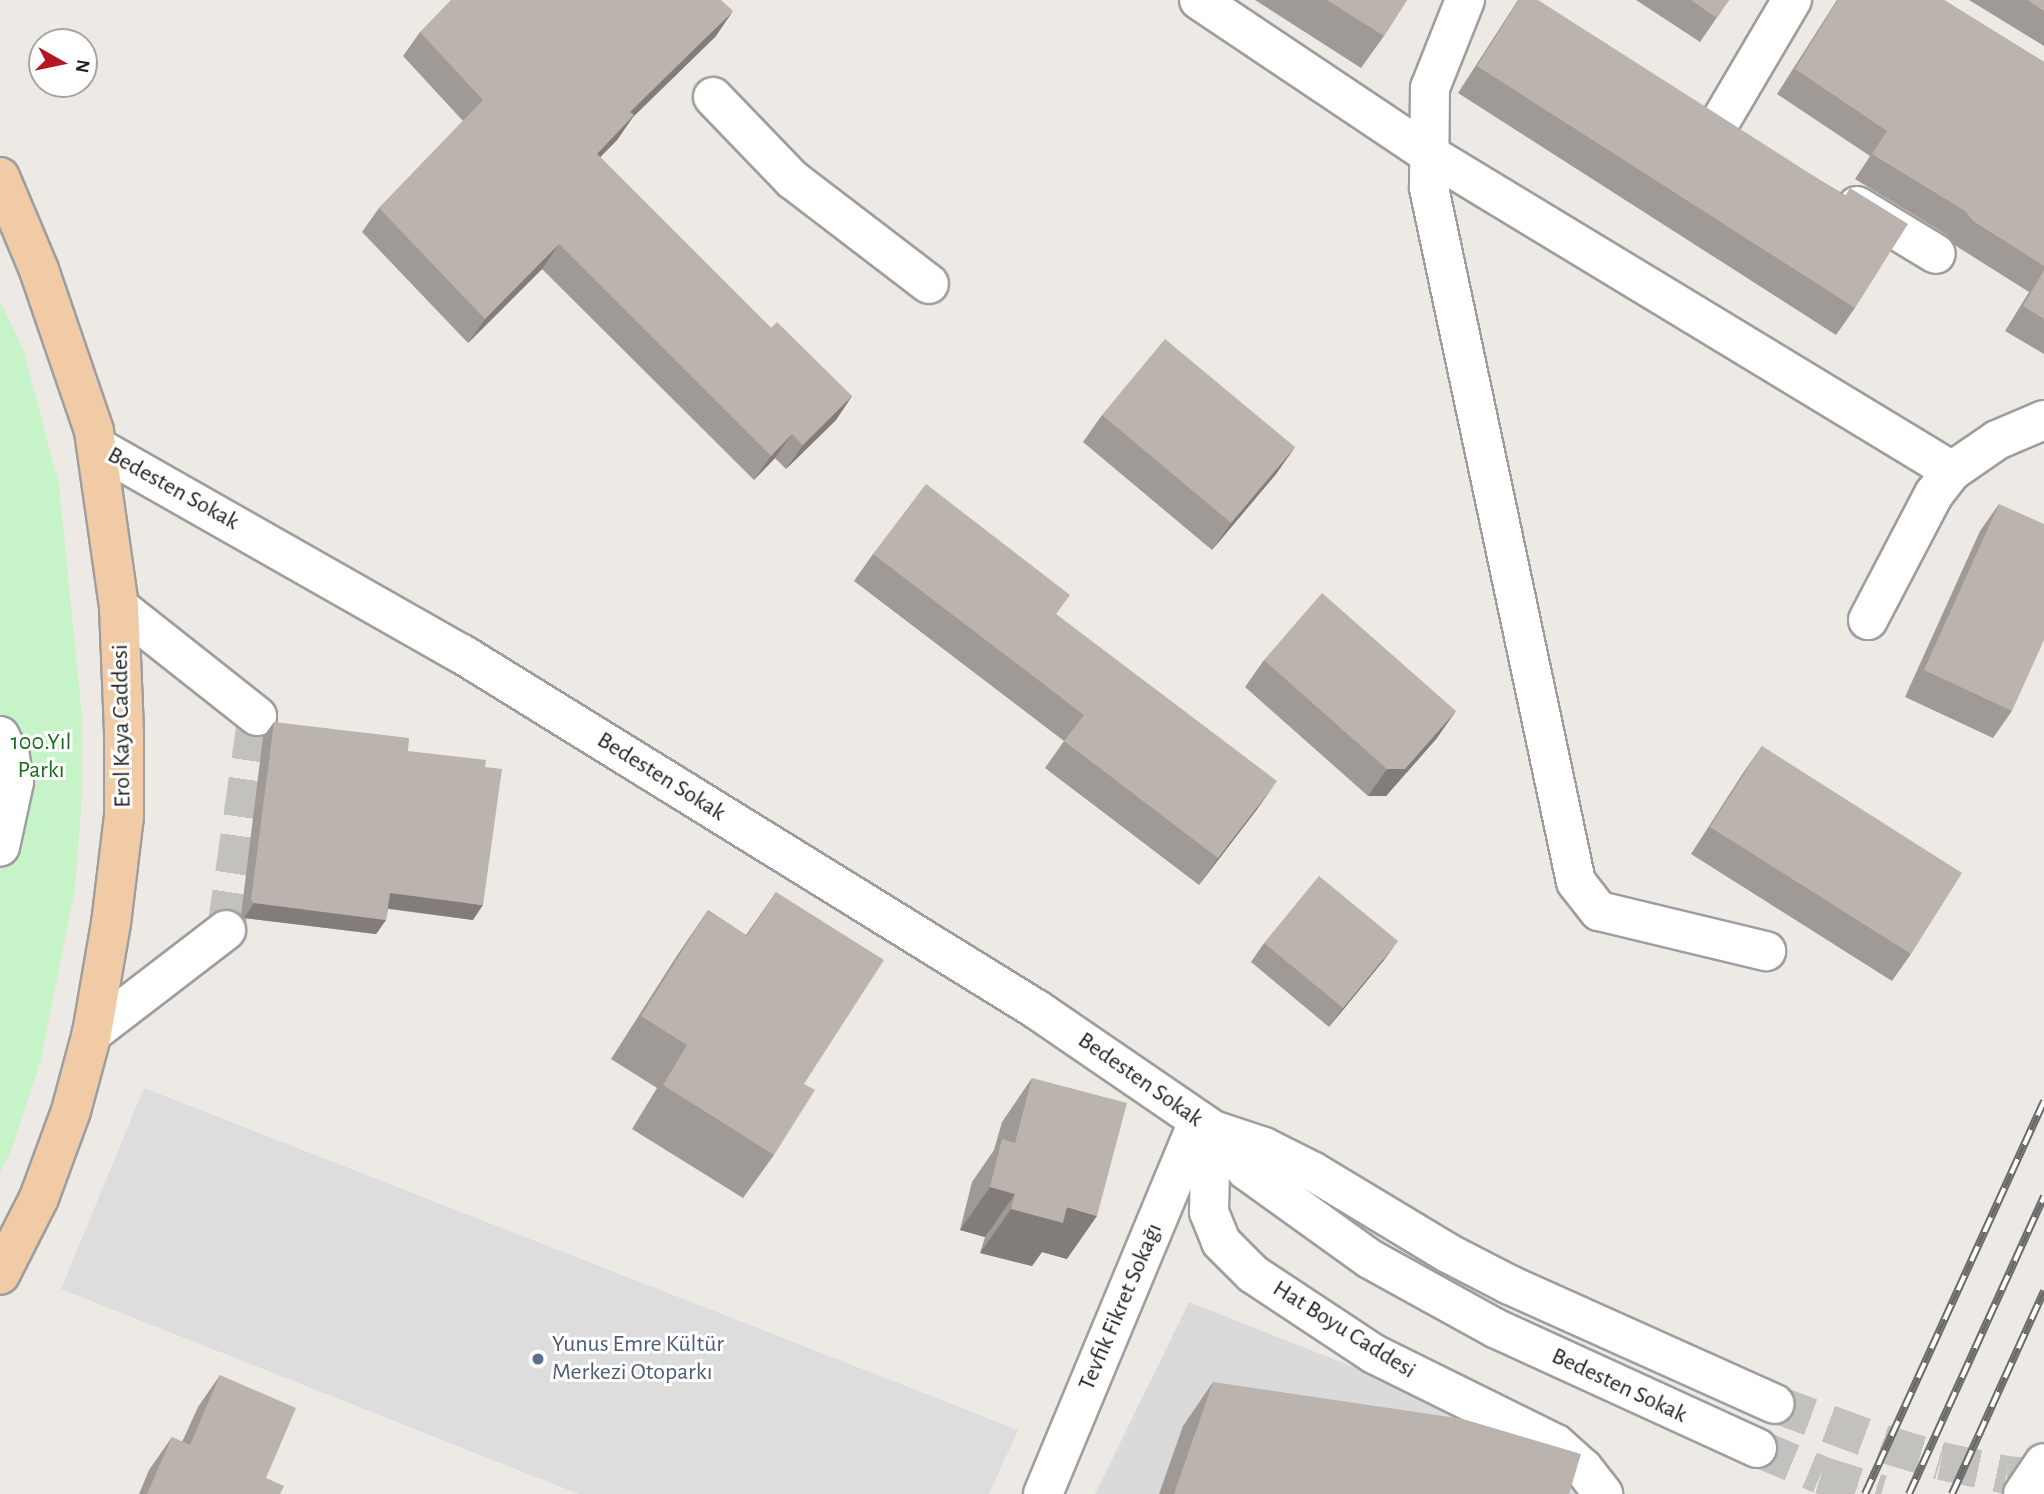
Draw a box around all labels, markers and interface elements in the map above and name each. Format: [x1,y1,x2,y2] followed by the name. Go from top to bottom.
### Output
[28,28,98,98] north arrow
[72,58,93,74] text: N
[102,441,244,537] street label: Bedesten Sokak
[106,644,138,808] street label: Erol Kaya Caddesi
[591,726,731,828] street label: Bedesten Sokak
[11,729,71,785] park label: 100.Yıl Parkı
[1072,1026,1208,1134] street label: Bedesten Sokak
[1073,1219,1169,1395] street label: Tevfik Fikret Sokağı
[1267,1275,1421,1385] street label: Hat Boyu Caddesi
[552,1331,724,1387] place label: Yunus Emre Kültür Merkezi Otoparkı
[1547,1342,1691,1430] street label: Bedesten Sokak
[530,1351,546,1367] marker: Yunus Emre Kültür Merkezi Otoparkı

